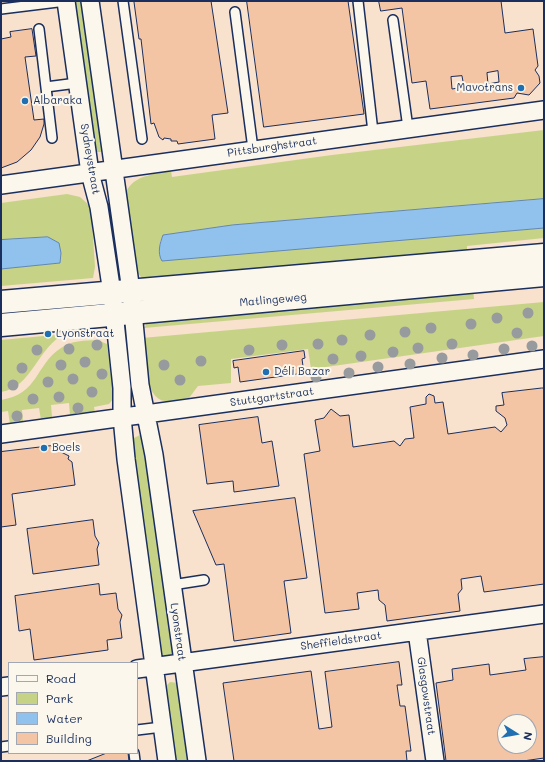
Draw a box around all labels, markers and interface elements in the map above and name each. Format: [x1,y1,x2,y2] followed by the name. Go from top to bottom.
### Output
[456,81,513,95] place label: Mavotrans
[516,83,526,93] marker: Mavotrans
[33,94,82,108] place label: Albaraka
[20,96,30,106] marker: Albaraka
[77,122,103,196] street label: Sydneystraat
[226,134,318,160] street label: Pittsburghstraat
[239,290,307,310] street label: Matlingeweg
[56,327,114,341] place label: Lyonstraat
[43,329,53,339] marker: Lyonstraat
[274,365,330,379] place label: Déli Bazar
[261,367,271,377] marker: Déli Bazar
[229,385,315,409] street label: Stuttgartstraat
[52,441,80,455] place label: Boels
[39,443,49,453] marker: Boels
[167,602,189,662] street label: Lyonstraat
[300,629,382,653] street label: Sheffieldstraat
[414,656,438,736] street label: Glasgowstraat
[8,662,138,754] legend
[46,670,76,686] text: Road
[46,690,73,706] text: Park
[46,710,83,726] text: Water
[497,714,537,754] north arrow
[46,730,92,746] text: Building
[520,731,536,742] text: N

